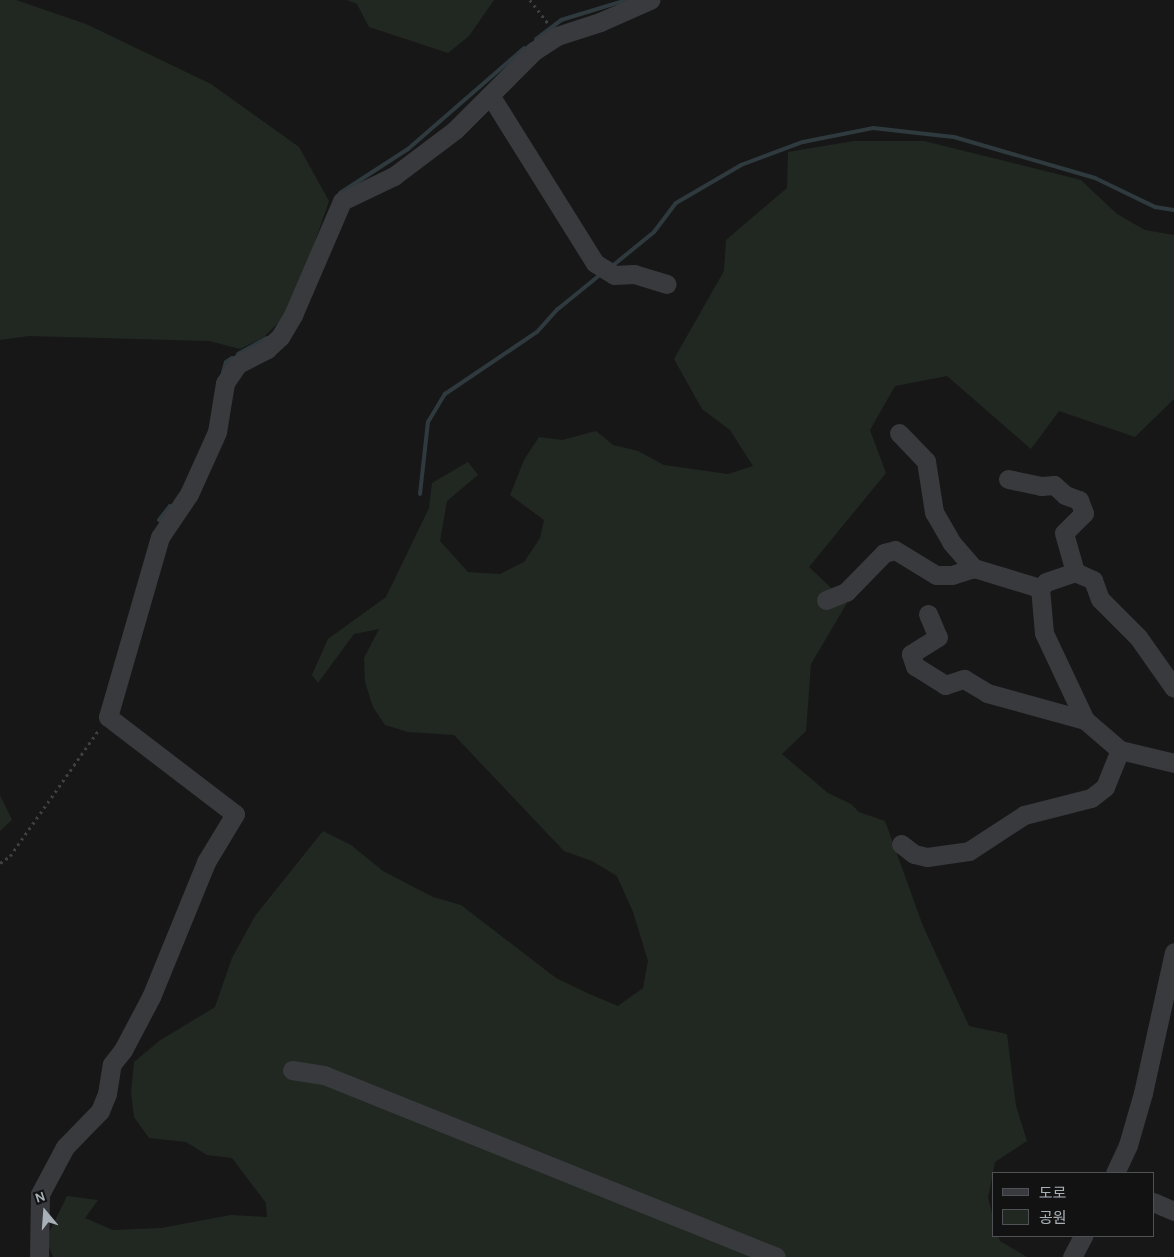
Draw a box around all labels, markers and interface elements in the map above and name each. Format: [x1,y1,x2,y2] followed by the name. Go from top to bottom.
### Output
[992,1172,1154,1237] legend
[1039,1184,1067,1202] text: 도로
[20,1187,70,1237] north arrow
[33,1188,48,1207] text: N
[1039,1209,1067,1227] text: 공원

